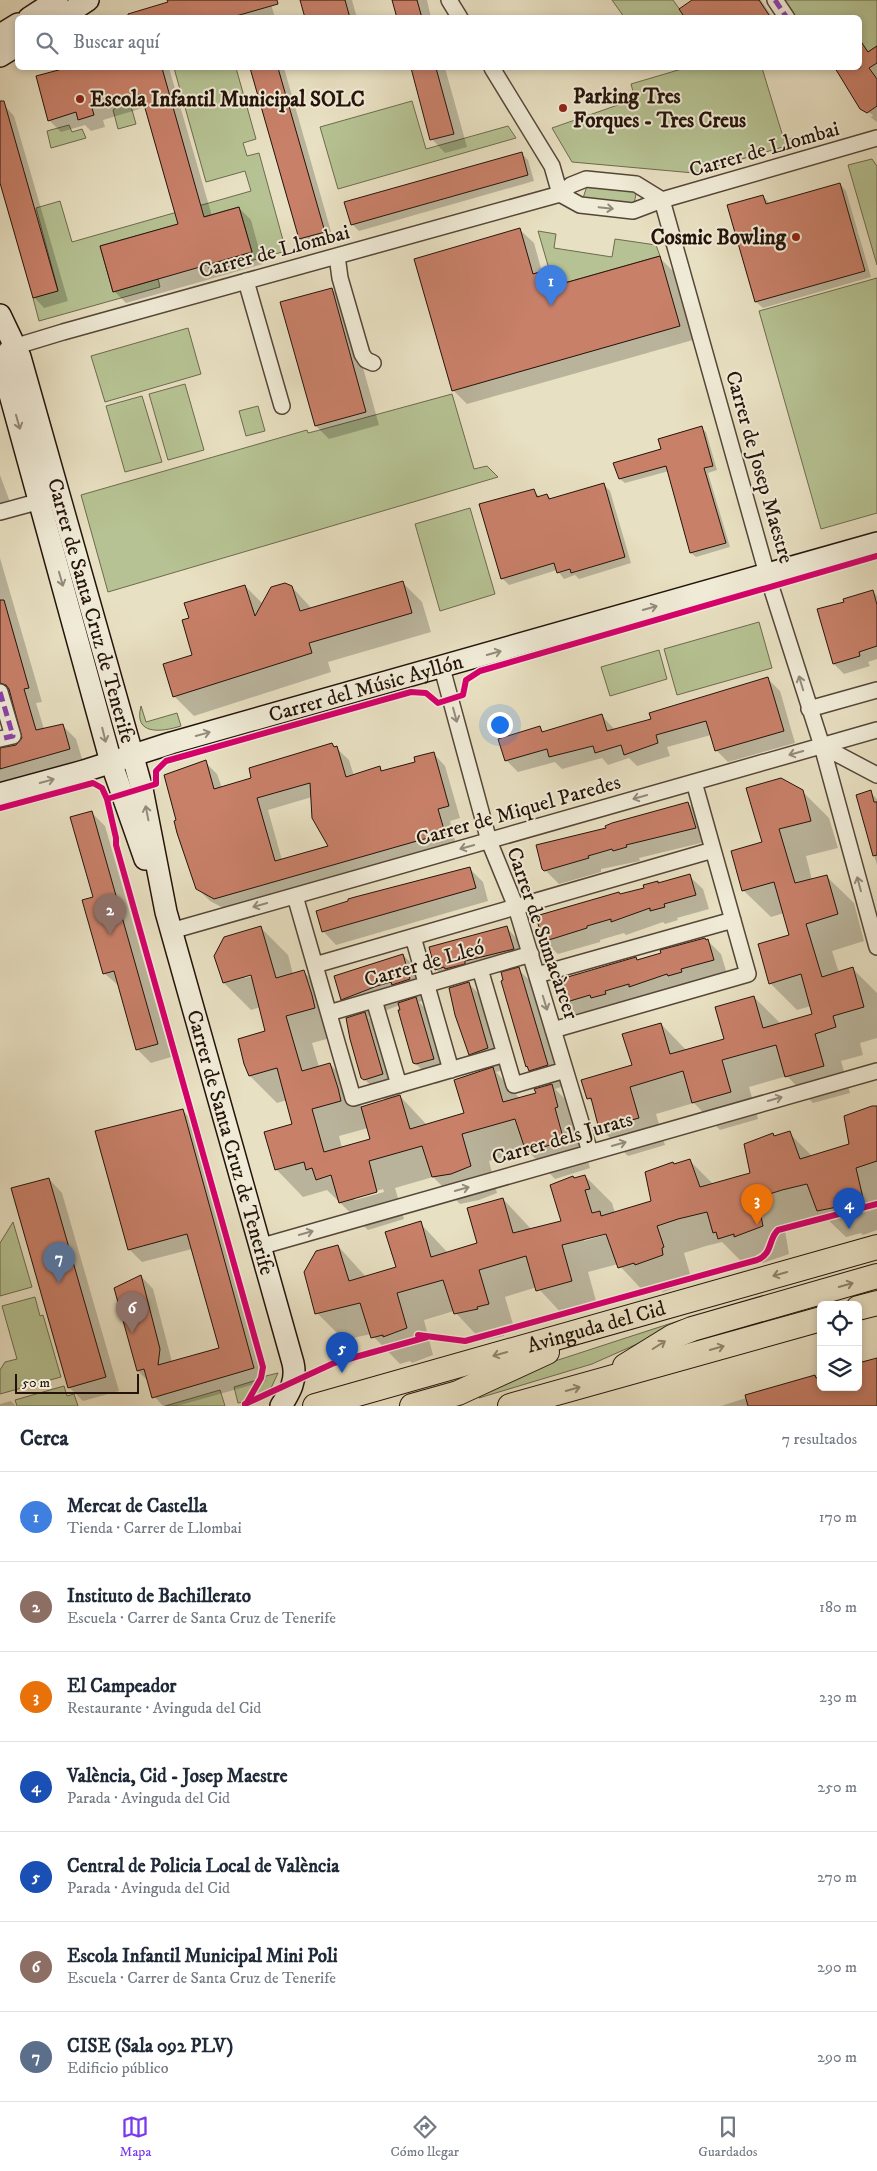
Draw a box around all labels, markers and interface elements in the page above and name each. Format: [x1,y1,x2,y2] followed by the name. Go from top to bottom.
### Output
[15,15,862,70] search box
[33,29,61,57] icon: search
[73,31,159,54] text: Buscar aquí
[573,84,746,134] place label: Parking Tres Forques - Tres Creus
[90,87,365,113] place label: Escola Infantil Municipal SOLC
[74,93,86,105] marker: Escola Infantil Municipal SOLC
[557,102,569,114] marker: Parking Tres Forques - Tres Creus
[686,116,842,184] street label: Carrer de Llombai
[598,203,614,213] one-way arrow
[196,219,352,285] street label: Carrer de Llombai
[651,225,787,251] place label: Cosmic Bowling
[790,231,802,243] marker: Cosmic Bowling
[535,265,567,306] pin: 1
[719,368,799,567] street label: Carrer de Josep Maestre
[14,413,24,429] one-way arrow
[41,475,140,747] street label: Carrer de Santa Cruz de Tenerife
[56,570,66,586] one-way arrow
[642,603,658,612] one-way arrow
[485,648,501,657] one-way arrow
[266,649,466,729] street label: Carrer del Músic Ayllón
[796,675,805,691] one-way arrow
[450,707,460,723] one-way arrow
[487,712,513,738] your location
[100,727,109,743] one-way arrow
[194,729,210,739] one-way arrow
[789,748,805,758] one-way arrow
[413,769,624,853] street label: Carrer de Miquel Paredes
[39,776,55,786] one-way arrow
[633,793,649,803] one-way arrow
[141,806,151,822] one-way arrow
[460,843,476,852] one-way arrow
[500,844,584,1023] street label: Carrer de Sumacàrcer
[854,876,864,892] one-way arrow
[94,894,126,935] pin: 2
[253,901,269,911] one-way arrow
[361,934,487,994] street label: Carrer de Lleó
[541,995,551,1011] one-way arrow
[180,1007,280,1278] street label: Carrer de Santa Cruz de Tenerife
[767,1094,783,1104] one-way arrow
[489,1106,636,1171] street label: Carrer dels Jurats
[610,1138,626,1148] one-way arrow
[454,1183,470,1193] one-way arrow
[741,1184,773,1225] pin: 3
[833,1188,865,1229] pin: 4
[298,1228,314,1238] one-way arrow
[43,1242,75,1283] pin: 7
[772,1270,788,1280] one-way arrow
[838,1280,854,1289] one-way arrow
[116,1292,148,1333] pin: 6
[524,1295,669,1359] street label: Avinguda del Cid
[817,1301,862,1391] map controls
[817,1301,862,1346] button: locate
[326,1332,358,1373] pin: 5
[651,1340,665,1350] one-way arrow
[708,1343,724,1353] one-way arrow
[817,1346,862,1391] button: layers
[492,1349,508,1359] one-way arrow
[15,1371,139,1394] scale bar
[22,1374,50,1392] text: 50 m
[565,1383,581,1393] one-way arrow
[20,1426,68,1452] text: Cerca
[782,1429,857,1449] text: 7 resultados
[67,1495,207,1518] text: Mercat de Castella
[33,1507,39,1527] text: 1
[819,1507,857,1527] text: 170 m
[67,1518,242,1538] text: Tienda · Carrer de Llombai
[67,1585,251,1608] text: Instituto de Bachillerato
[32,1597,40,1617] text: 2
[819,1597,857,1617] text: 180 m
[67,1608,336,1628] text: Escuela · Carrer de Santa Cruz de Tenerife
[67,1675,176,1698] text: El Campeador
[33,1687,39,1707] text: 3
[819,1687,857,1707] text: 230 m
[67,1698,261,1718] text: Restaurante · Avinguda del Cid
[67,1765,288,1788] text: València, Cid - Josep Maestre
[31,1777,41,1797] text: 4
[817,1777,857,1797] text: 250 m
[67,1788,230,1808] text: Parada · Avinguda del Cid
[67,1855,339,1878] text: Central de Policia Local de València
[32,1867,40,1887] text: 5
[817,1867,857,1887] text: 270 m
[67,1878,230,1898] text: Parada · Avinguda del Cid
[67,1945,338,1968] text: Escola Infantil Municipal Mini Poli
[32,1957,40,1977] text: 6
[817,1957,857,1977] text: 290 m
[67,1968,336,1988] text: Escuela · Carrer de Santa Cruz de Tenerife
[67,2035,233,2058] text: CISE (Sala 092 PLV)
[32,2047,40,2067] text: 7
[817,2047,857,2067] text: 290 m
[67,2058,168,2078] text: Edificio público
[120,2113,151,2161] tab: Mapa
[391,2113,459,2161] tab: Cómo llegar
[698,2113,757,2161] tab: Guardados

